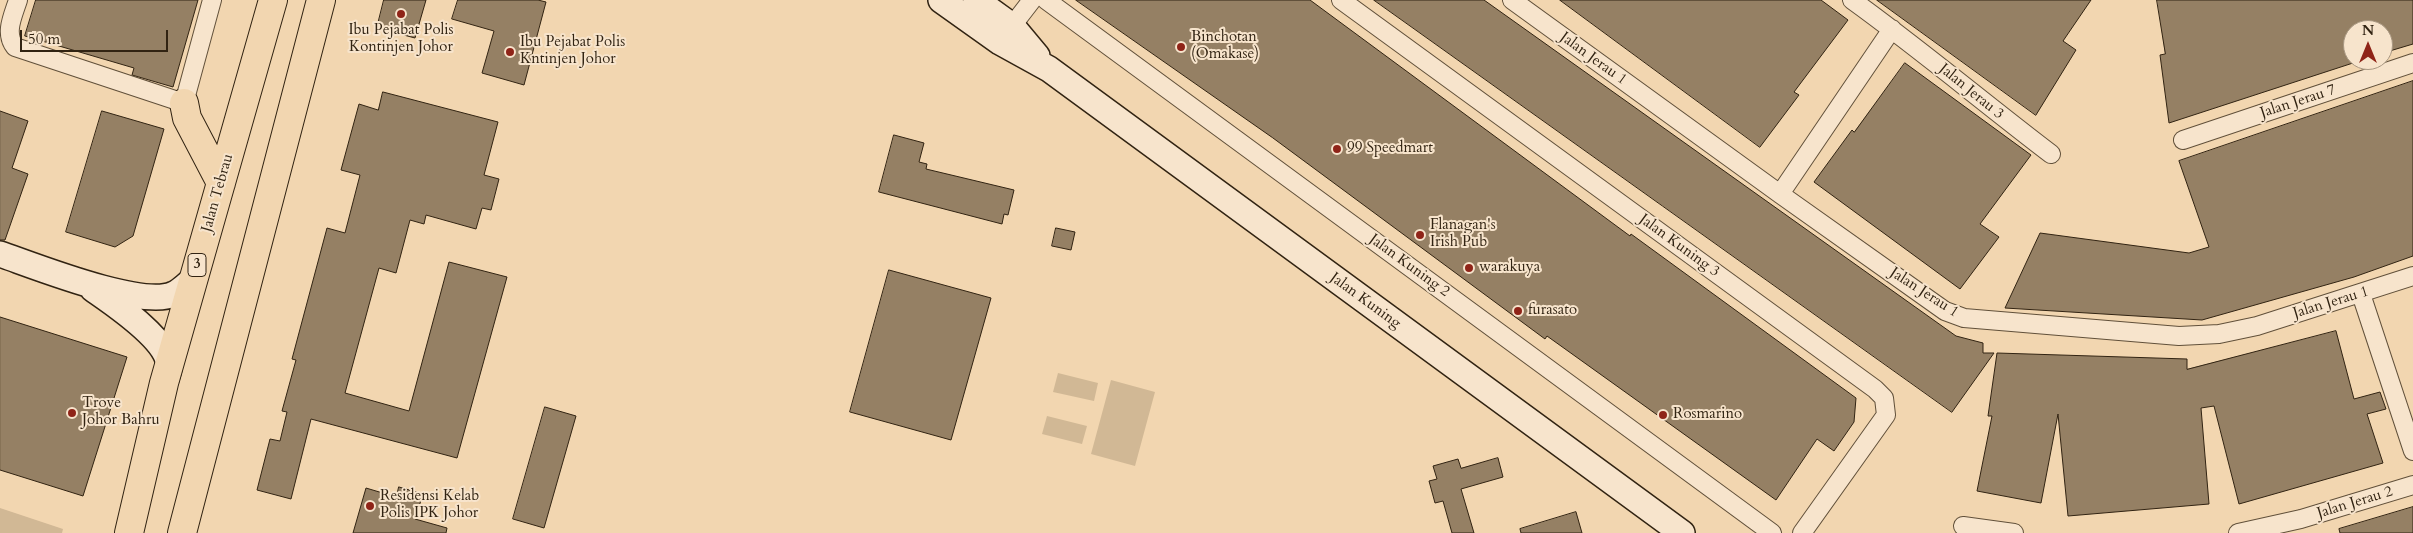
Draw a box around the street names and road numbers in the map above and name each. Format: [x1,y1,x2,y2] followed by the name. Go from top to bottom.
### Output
[1556,29,1630,89] street label: Jalan Jerau 1
[1935,60,2007,124] street label: Jalan Jerau 3
[2258,81,2338,123] street label: Jalan Jerau 7
[198,152,238,234] street label: Jalan Tebrau
[1635,211,1723,281] street label: Jalan Kuning 3
[1365,231,1453,301] street label: Jalan Kuning 2
[188,254,206,276] road number: 3
[1886,264,1962,322] street label: Jalan Jerau 1
[1326,269,1404,333] street label: Jalan Kuning
[2291,283,2371,323] street label: Jalan Jerau 1
[2315,483,2395,523] street label: Jalan Jerau 2

